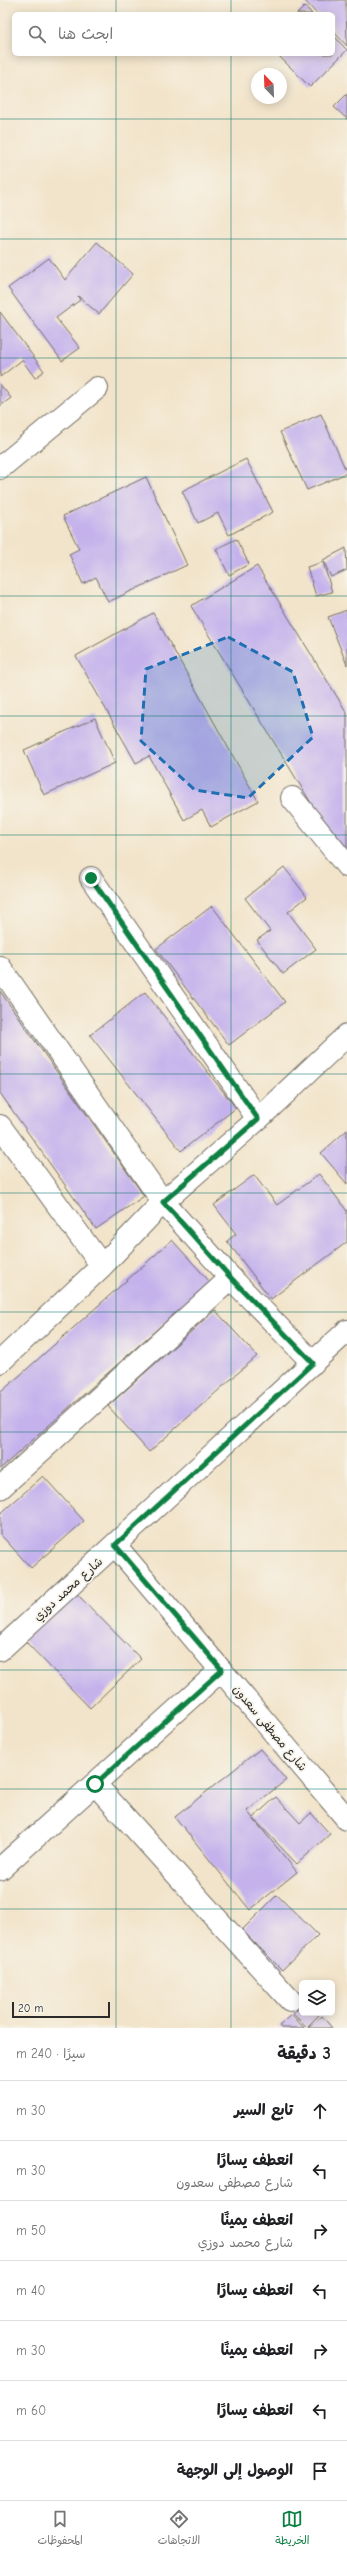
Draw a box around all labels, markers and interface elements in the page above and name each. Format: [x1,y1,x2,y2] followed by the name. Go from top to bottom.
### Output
[12,12,335,56] search box
[26,23,48,45] icon: search
[58,25,113,43] text: ابحث هنا
[251,68,287,104] north arrow
[82,869,100,887] route end
[31,1554,107,1625] street label: شارع محمد دوزي
[228,1682,310,1775] street label: شارع مصطفى سعدون
[86,1775,104,1793] route start
[299,1980,335,2016] map controls
[299,1980,335,2016] button: layers
[12,2000,110,2019] scale bar
[18,2002,43,2015] text: 20 m
[277,2044,331,2063] text: 3 دقيقة
[16,2046,86,2061] text: سيرًا · 240 m
[309,2100,331,2122] icon: ahead
[234,2101,293,2119] text: تابع السير
[16,2103,46,2118] text: 30 m
[217,2151,293,2169] text: انعطف يسارًا
[309,2160,331,2182] icon: left
[16,2163,46,2178] text: 30 m
[176,2175,293,2190] text: شارع مصطفى سعدون
[221,2211,293,2229] text: انعطف يمينًا
[309,2220,331,2242] icon: right
[16,2223,46,2238] text: 50 m
[198,2235,293,2250] text: شارع محمد دوزي
[309,2280,331,2302] icon: left
[217,2281,293,2299] text: انعطف يسارًا
[16,2283,45,2298] text: 40 m
[309,2340,331,2362] icon: right
[221,2341,293,2359] text: انعطف يمينًا
[16,2343,46,2358] text: 30 m
[309,2400,331,2422] icon: left
[217,2401,293,2419] text: انعطف يسارًا
[16,2403,46,2418] text: 60 m
[309,2460,331,2482] icon: arrive
[177,2461,293,2479] text: الوصول إلى الوجهة
[38,2508,83,2550] tab: المحفوظات
[158,2508,200,2550] tab: الاتجاهات
[275,2508,310,2550] tab: الخريطة

